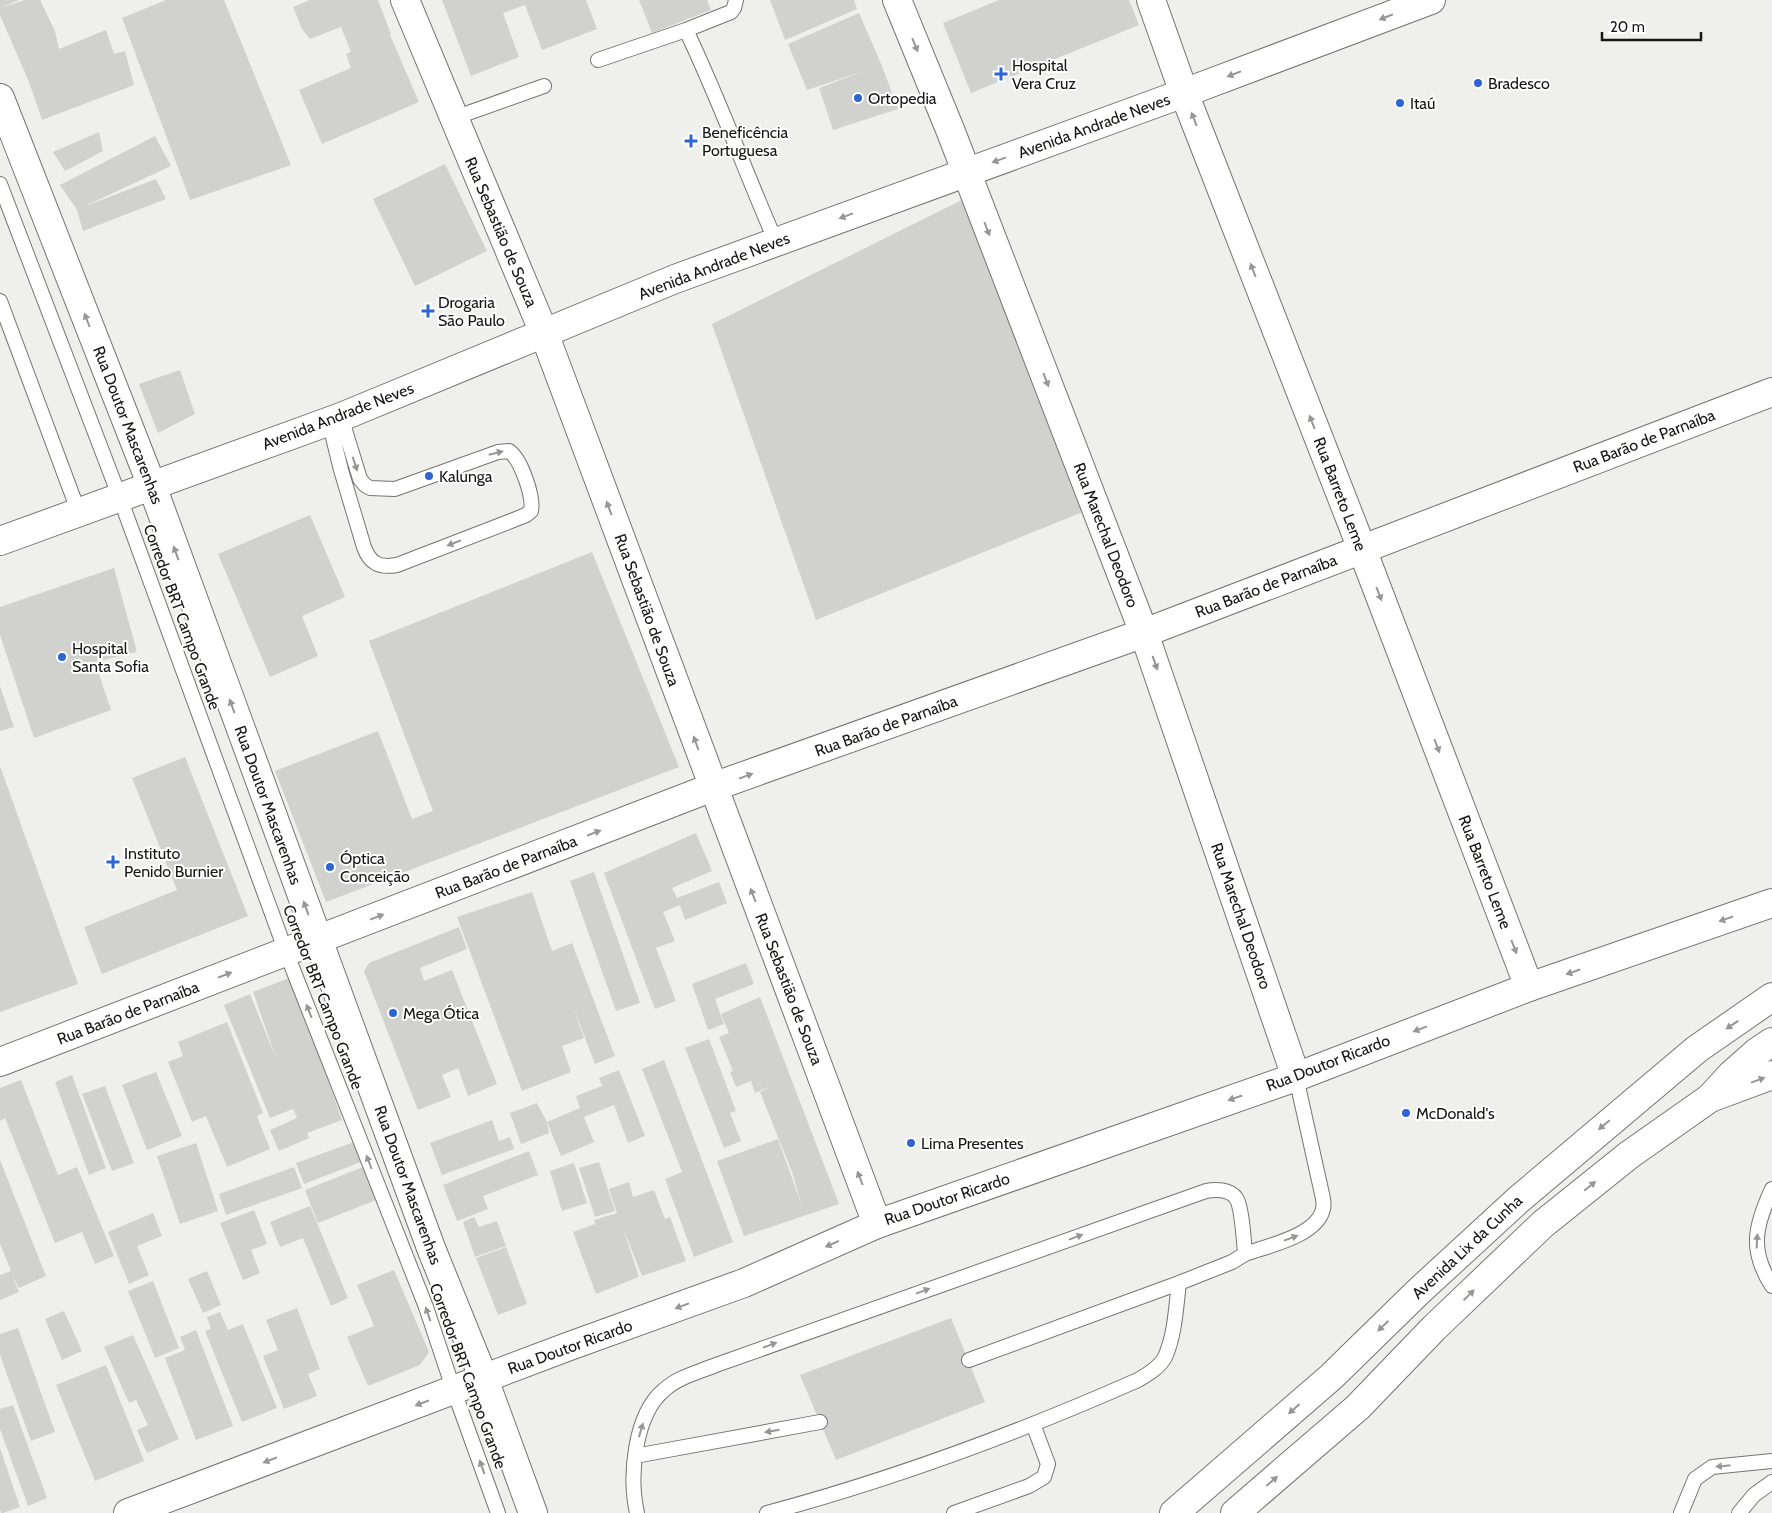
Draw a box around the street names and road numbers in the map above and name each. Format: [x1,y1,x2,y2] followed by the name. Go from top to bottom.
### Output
[1015,90,1173,162] street label: Avenida Andrade Neves
[461,154,541,310] street label: Rua Sebastião de Souza
[636,228,793,304] street label: Avenida Andrade Neves
[89,343,167,507] street label: Rua Doutor Mascarenhas
[260,378,417,454] street label: Avenida Andrade Neves
[1570,405,1718,477] street label: Rua Barão de Parnaíba
[1310,434,1370,554] street label: Rua Barreto Leme
[1070,460,1142,610] street label: Rua Marechal Deodoro
[140,522,224,712] street label: Corredor BRT Campo Grande
[611,531,684,689] street label: Rua Sebastião de Souza
[1192,550,1340,622] street label: Rua Barão de Parnaíba
[812,691,960,761] street label: Rua Barão de Parnaíba
[230,723,306,887] street label: Rua Doutor Mascarenhas
[1455,812,1515,932] street label: Rua Barreto Leme
[432,831,580,903] street label: Rua Barão de Parnaíba
[1207,840,1275,992] street label: Rua Marechal Deodoro
[279,902,367,1092] street label: Corredor BRT Campo Grande
[751,910,827,1068] street label: Rua Sebastião de Souza
[54,977,202,1049] street label: Rua Barão de Parnaíba
[1263,1031,1393,1095] street label: Rua Doutor Ricardo
[370,1103,446,1267] street label: Rua Doutor Mascarenhas
[882,1169,1012,1229] street label: Rua Doutor Ricardo
[1408,1191,1526,1303] street label: Avenida Lix da Cunha
[426,1281,510,1471] street label: Corredor BRT Campo Grande
[505,1316,635,1378] street label: Rua Doutor Ricardo

